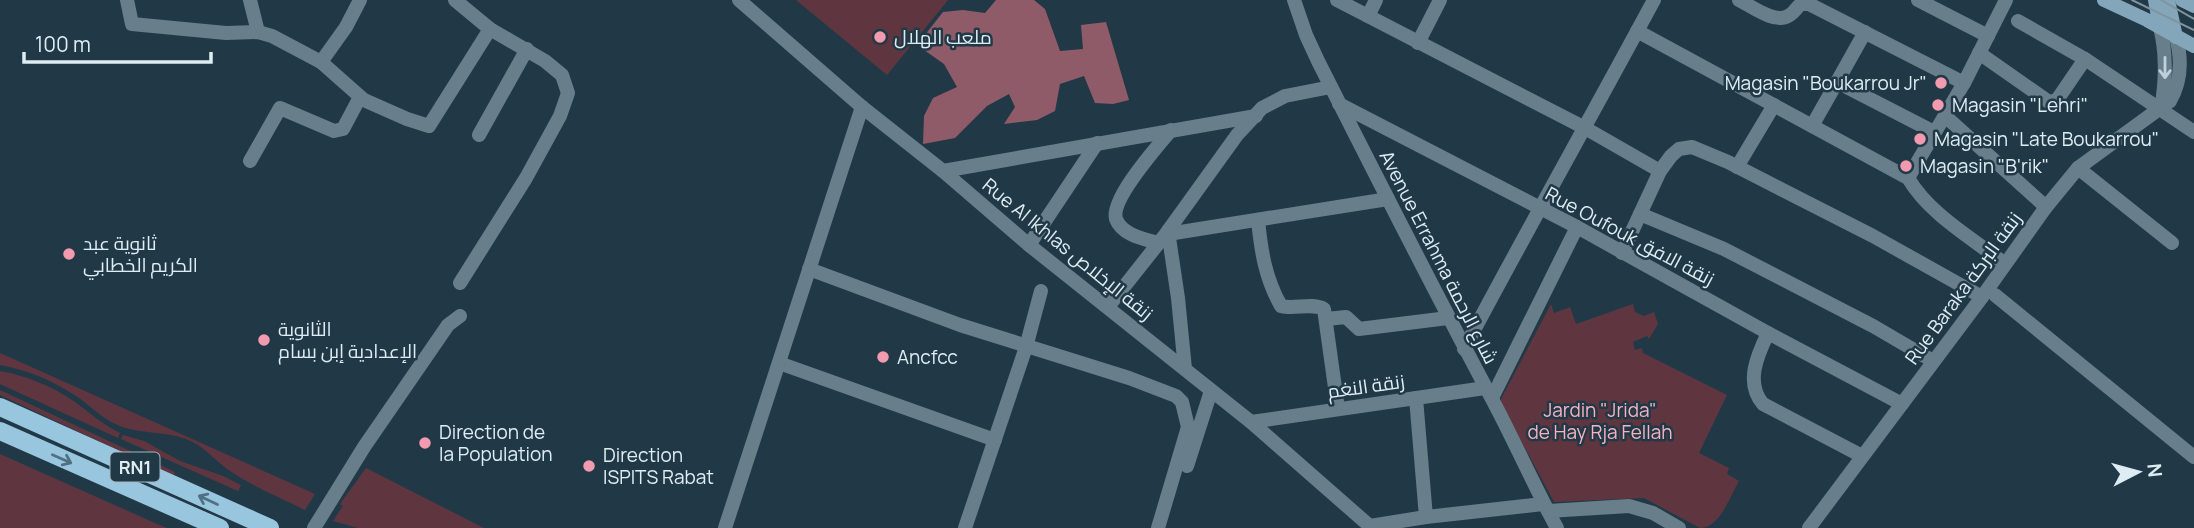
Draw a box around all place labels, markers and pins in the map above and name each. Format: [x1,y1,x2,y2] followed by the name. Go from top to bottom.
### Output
[894,24,992,50] place label: ملعب الهلال
[872,29,888,45] marker: ملعب الهلال
[1725,70,1927,96] place label: Magasin "Boukarrou Jr"
[1933,75,1949,91] marker: Magasin "Boukarrou Jr"
[1952,92,2088,118] place label: Magasin "Lehri"
[1930,97,1946,113] marker: Magasin "Lehri"
[1934,126,2159,152] place label: Magasin "Late Boukarrou"
[1912,131,1928,147] marker: Magasin "Late Boukarrou"
[1920,153,2049,179] place label: Magasin "B'rik"
[1898,158,1914,174] marker: Magasin "B'rik"
[83,230,198,280] place label: ثانوية عبد الكريم الخطابي
[61,246,77,262] marker: ثانوية عبد الكريم الخطابي
[278,316,417,365] place label: الثانوية الإعدادية إبن بسام
[256,332,272,348] marker: الثانوية الإعدادية إبن بسام
[897,344,958,370] place label: Ancfcc
[875,349,891,365] marker: Ancfcc
[439,419,553,467] place label: Direction de la Population
[417,435,433,451] marker: Direction de la Population
[603,442,714,490] place label: Direction ISPITS Rabat
[581,458,597,474] marker: Direction ISPITS Rabat

